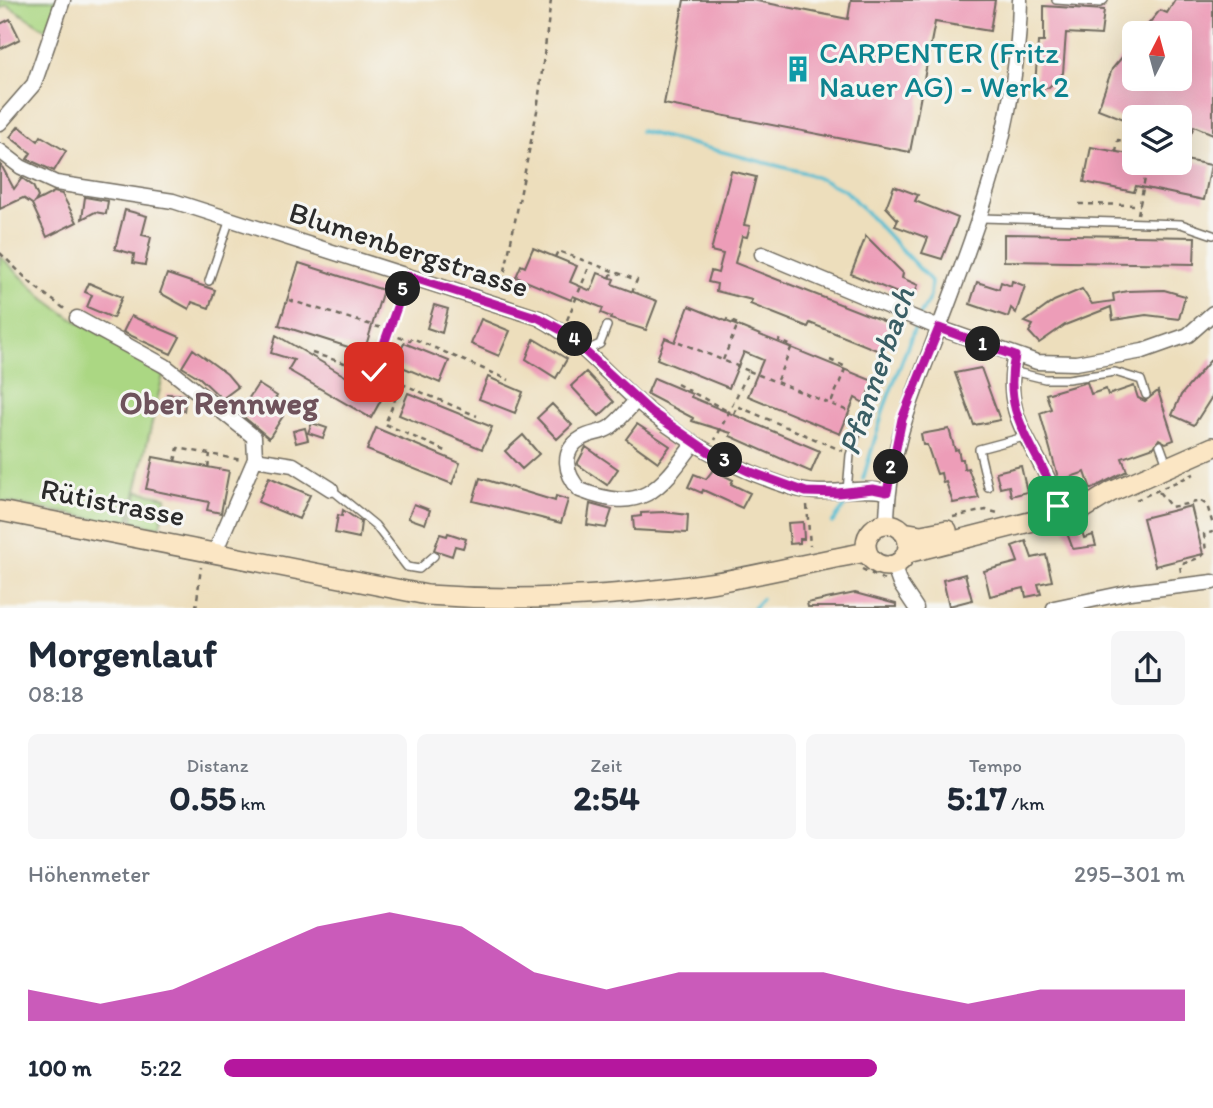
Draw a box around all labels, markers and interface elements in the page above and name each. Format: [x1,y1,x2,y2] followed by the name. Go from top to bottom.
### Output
[1122,21,1192,91] north arrow
[1122,21,1192,175] map controls
[819,34,1069,105] place label: CARPENTER (Fritz Nauer AG) - Werk 2
[783,54,813,84] building icon: CARPENTER (Fritz Nauer AG) - Werk 2
[1122,105,1192,175] button: layers
[285,193,533,305] street label: Blumenbergstrasse
[386,272,420,306] pin: 5
[398,277,407,300] text: 5
[830,281,923,460] water label: Pfannerbach
[558,322,592,356] pin: 4
[965,326,1000,362] pin: 1
[569,327,580,350] text: 4
[978,332,987,355] text: 1
[344,342,404,402] pin
[355,353,393,391] icon: check
[120,384,319,422] district label: Ober Rennweg
[708,442,742,477] pin: 3
[719,448,730,471] text: 3
[874,449,908,484] pin: 2
[886,455,896,478] text: 2
[38,470,188,534] street label: Rütistrasse
[1028,476,1088,536] pin
[1039,487,1077,525] icon: arrive
[28,631,217,677] text: Morgenlauf
[1111,631,1185,705] button: share
[28,680,84,708] text: 08:18
[187,754,248,777] text: Distanz
[591,754,622,777] text: Zeit
[969,754,1022,777] text: Tempo
[169,777,236,819] text: 0.55
[573,777,640,819] text: 2:54
[947,777,1007,819] text: 5:17
[236,792,266,815] text: km
[1007,792,1044,815] text: /km
[28,860,150,888] text: Höhenmeter
[1074,860,1185,888] text: 295–301 m
[28,1054,92,1082] text: 100 m
[140,1054,182,1082] text: 5:22

